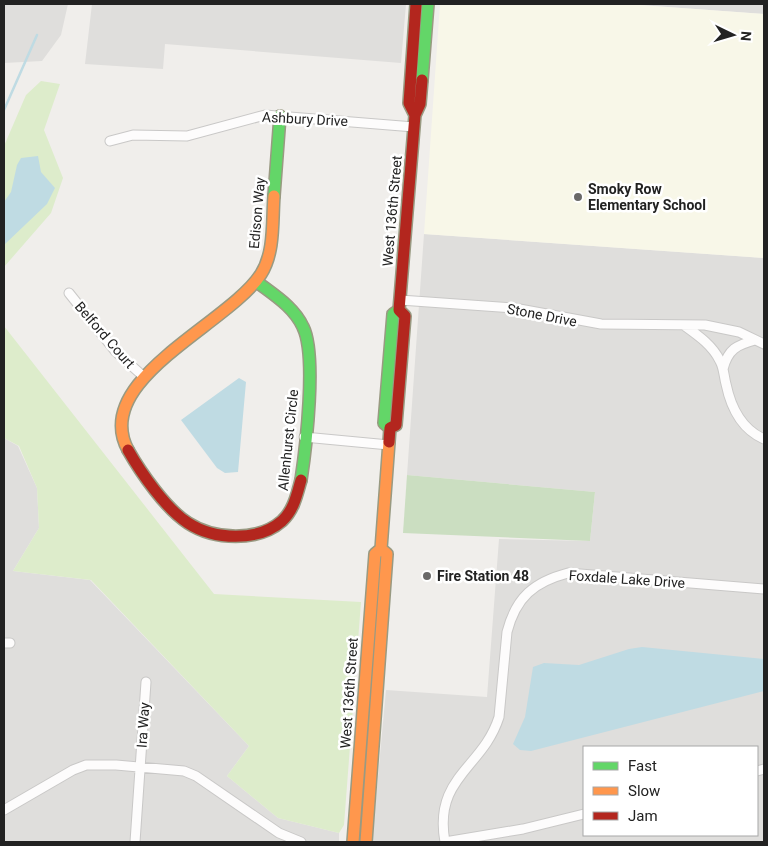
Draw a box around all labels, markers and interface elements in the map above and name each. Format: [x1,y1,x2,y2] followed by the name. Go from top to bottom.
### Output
[708,10,758,60] north arrow
[738,31,754,42] text: N
[262,109,348,129] street label: Ashbury Drive
[379,154,405,267] street label: West 136th Street
[246,176,268,249] street label: Edison Way
[588,181,706,213] place label: Smoky Row Elementary School
[572,191,584,203] marker: Smoky Row Elementary School
[72,298,138,372] street label: Belford Court
[506,300,578,330] street label: Stone Drive
[275,389,301,491] street label: Allenhurst Circle
[568,567,686,591] street label: Foxdale Lake Drive
[437,568,529,584] place label: Fire Station 48
[421,570,433,582] marker: Fire Station 48
[337,637,361,749] street label: West 136th Street
[133,701,153,748] street label: Ira Way
[583,746,758,836] legend
[628,757,657,775] text: Fast
[628,782,660,800] text: Slow
[628,807,658,825] text: Jam

